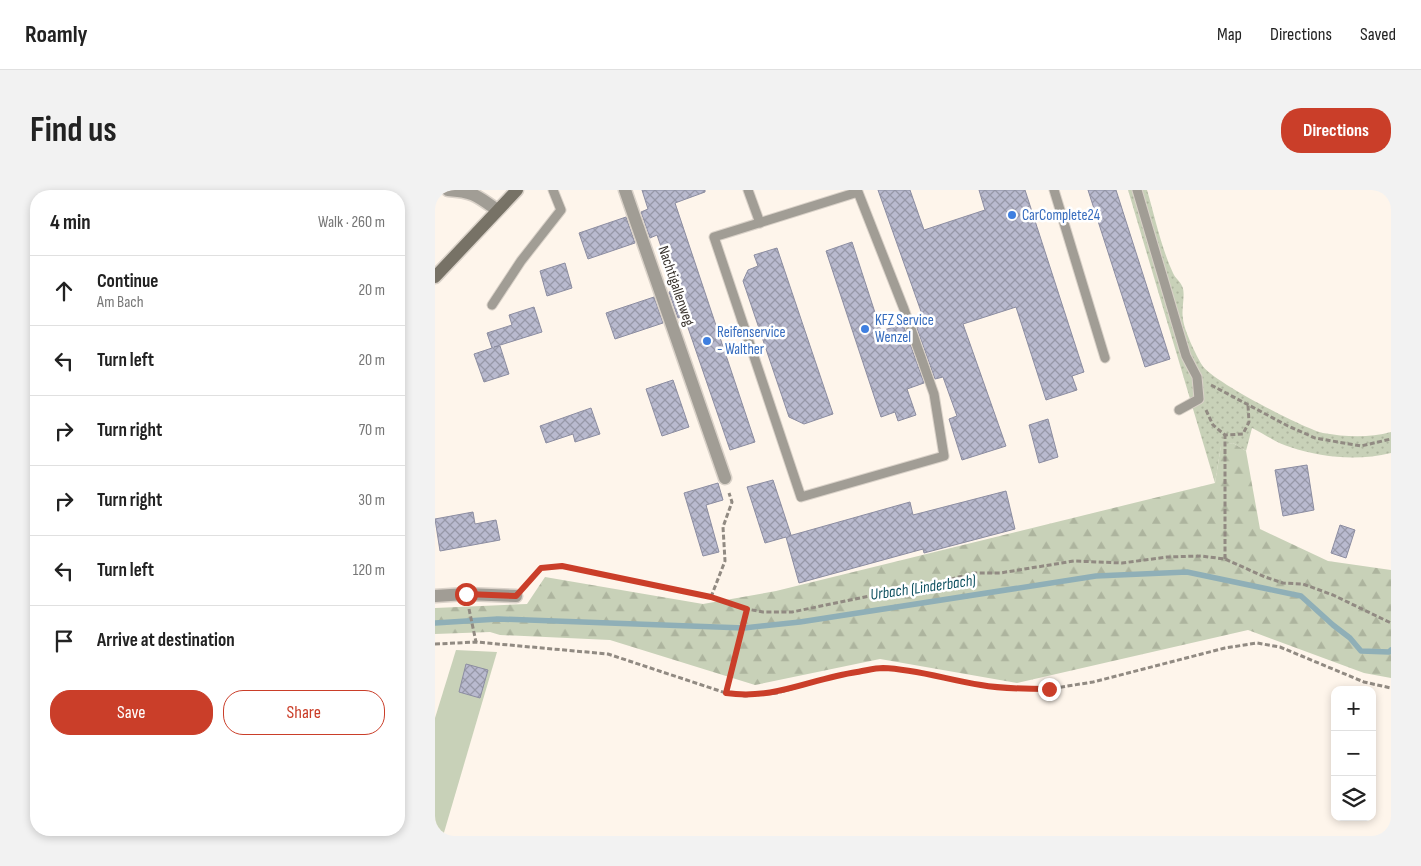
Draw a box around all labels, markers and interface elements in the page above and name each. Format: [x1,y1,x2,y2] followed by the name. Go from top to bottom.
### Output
[25,20,88,49] text: Roamly
[1217,24,1242,45] text: Map
[1270,24,1332,45] text: Directions
[1360,24,1396,45] text: Saved
[1281,108,1391,153] button: Directions
[30,109,117,152] text: Find us
[1022,206,1100,225] place label: CarComplete24
[1006,209,1018,221] marker: CarComplete24
[50,210,91,235] text: 4 min
[318,213,385,232] text: Walk · 260 m
[653,244,699,328] street label: Nachtigallenweg
[97,270,158,293] text: Continue
[50,277,78,305] icon: ahead
[358,281,385,300] text: 20 m
[97,293,144,312] text: Am Bach
[875,311,934,347] place label: KFZ Service Wenzel
[717,323,785,359] place label: Reifenservice - Walther
[859,323,871,335] marker: KFZ Service Wenzel
[701,335,713,347] marker: Reifenservice - Walther
[50,347,78,375] icon: left
[97,349,154,372] text: Turn left
[358,351,385,370] text: 20 m
[50,417,78,445] icon: right
[97,419,162,442] text: Turn right
[359,421,385,440] text: 70 m
[50,487,78,515] icon: right
[97,489,162,512] text: Turn right
[358,491,385,510] text: 30 m
[50,557,78,585] icon: left
[97,559,154,582] text: Turn left
[353,561,385,580] text: 120 m
[869,571,977,605] water label: Urbach (Linderbach)
[455,583,478,606] route start
[50,627,78,655] icon: arrive
[97,629,235,652] text: Arrive at destination
[1038,678,1061,701] route end
[1331,686,1376,821] map controls
[1331,686,1376,731] button: +
[50,690,213,735] button: Save
[223,690,385,735] button: Share
[1331,731,1376,776] button: −
[1331,776,1376,821] button: layers

